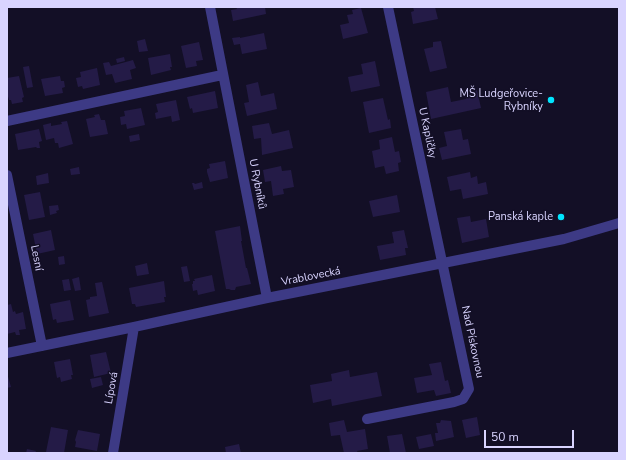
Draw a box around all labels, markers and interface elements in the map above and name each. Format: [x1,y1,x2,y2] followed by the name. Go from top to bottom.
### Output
[460,87,543,113] place label: MŠ Ludgeřovice- Rybníky
[546,95,556,105] marker: MŠ Ludgeřovice- Rybníky
[415,106,439,160] street label: U Kapličky
[246,158,268,210] street label: U Rybníků
[488,210,553,224] place label: Panská kaple
[556,212,566,222] marker: Panská kaple
[27,244,45,272] street label: Lesní
[280,265,342,289] street label: Vrablovecká
[458,305,486,379] street label: Nad Pískovnou
[103,371,121,405] street label: Lípová
[486,422,576,448] scale bar
[491,429,519,445] text: 50 m

